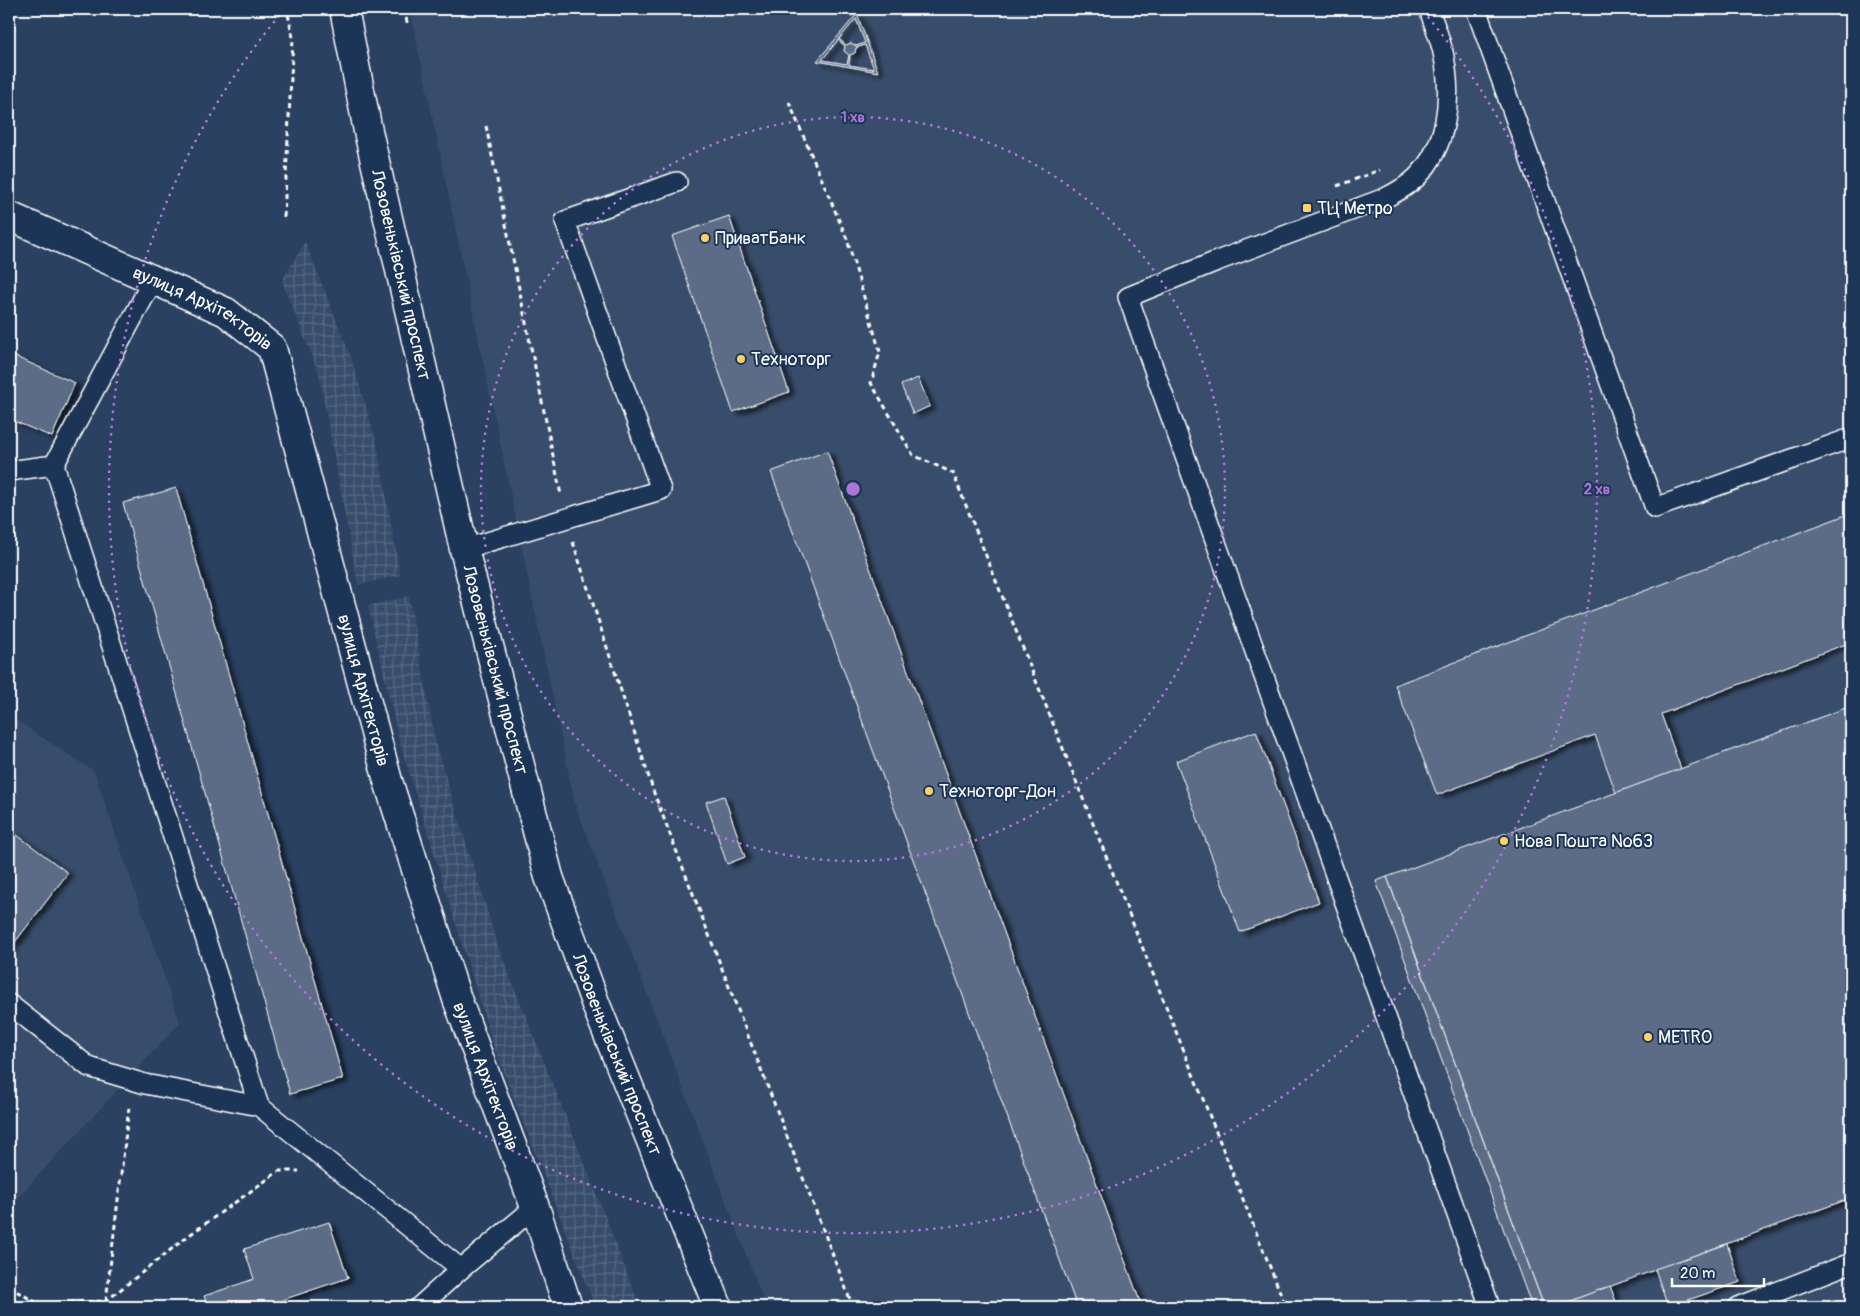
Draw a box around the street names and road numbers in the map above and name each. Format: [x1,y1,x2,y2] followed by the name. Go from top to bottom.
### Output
[366,166,436,382] street label: Лозовеньківський проспект
[129,261,277,356] street label: вулиця Архітекторів
[457,562,533,777] street label: Лозовеньківський проспект
[332,612,395,769] street label: вулиця Архітекторів
[566,949,667,1159] street label: Лозовеньківський проспект
[448,999,524,1153] street label: вулиця Архітекторів

